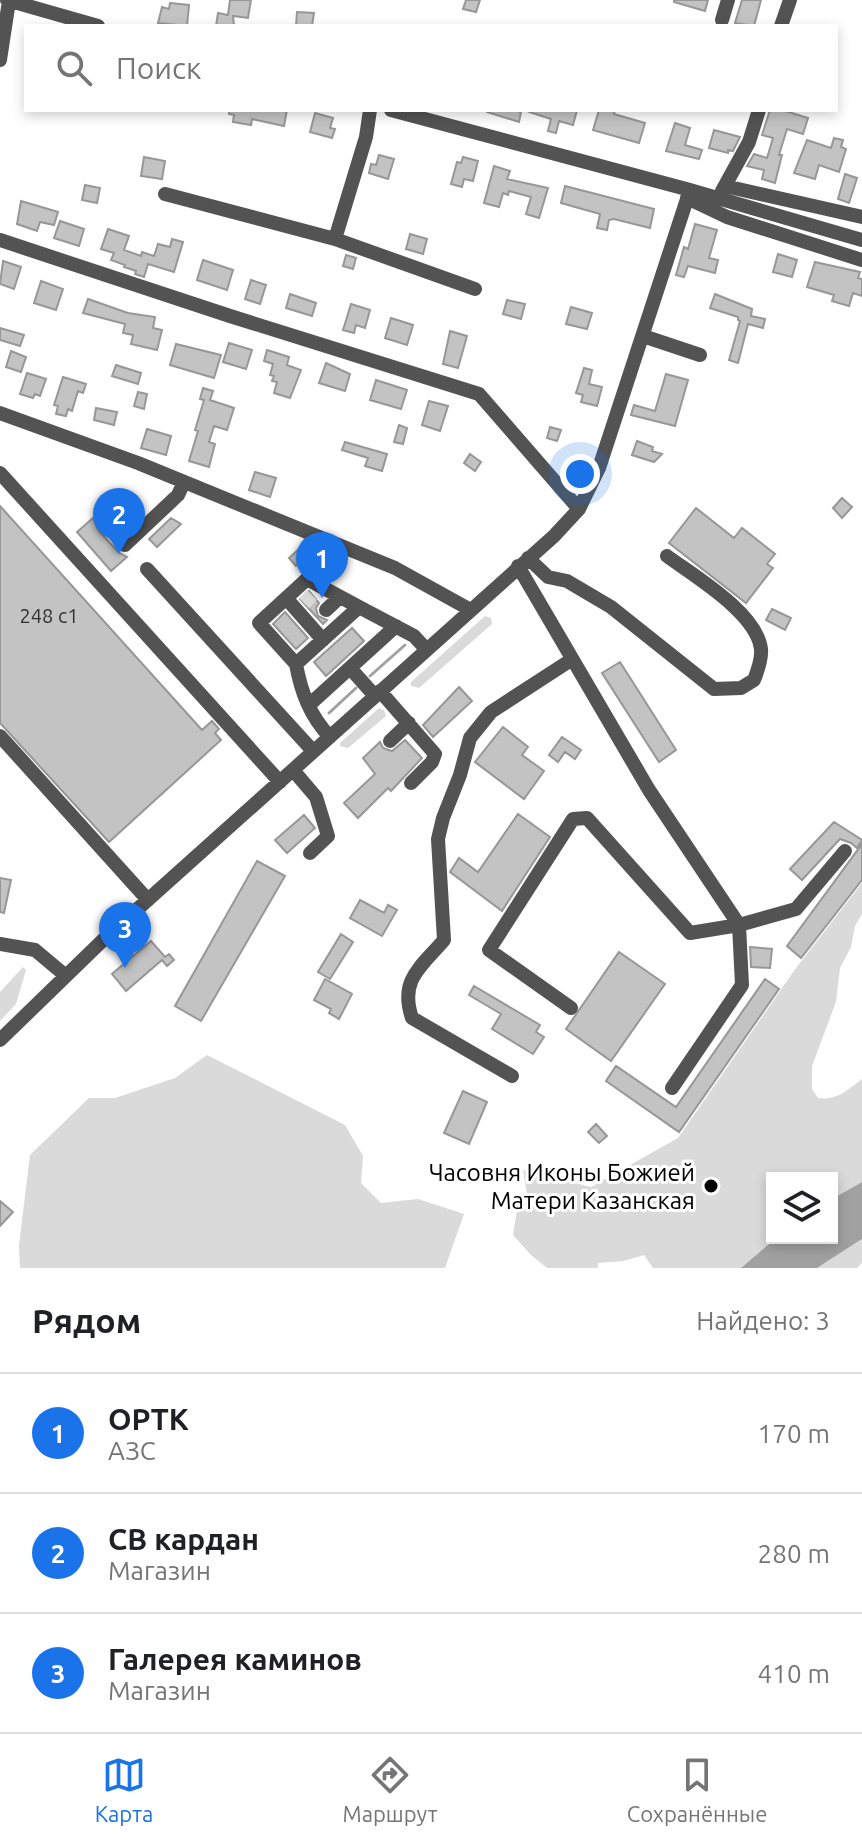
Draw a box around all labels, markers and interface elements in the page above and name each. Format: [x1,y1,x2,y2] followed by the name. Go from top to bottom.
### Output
[24,24,838,112] search box
[52,46,96,90] icon: search
[116,51,201,85] text: Поиск
[560,454,600,494] your location
[93,488,145,554] pin: 2
[296,532,348,598] pin: 1
[20,604,79,627] house number: 248 с1
[99,902,151,968] pin: 3
[429,1159,695,1214] place label: Часовня Иконы Божией Матери Казанская
[766,1172,838,1244] map controls
[766,1172,838,1244] button: layers
[702,1177,720,1195] marker: Часовня Иконы Божией Матери Казанская
[32,1301,141,1339] text: Рядом
[696,1306,830,1335] text: Найдено: 3
[108,1402,189,1436] text: ОРТК
[51,1419,65,1448] text: 1
[758,1419,830,1448] text: 170 m
[108,1436,156,1465] text: АЗС
[108,1522,259,1556] text: СВ кардан
[51,1539,65,1568] text: 2
[758,1539,830,1568] text: 280 m
[108,1556,211,1585] text: Магазин
[108,1642,362,1676] text: Галерея каминов
[51,1659,65,1688] text: 3
[758,1659,830,1688] text: 410 m
[108,1676,211,1705] text: Магазин
[95,1753,153,1826] tab: Карта
[343,1753,437,1826] tab: Маршрут
[627,1753,767,1826] tab: Сохранённые

